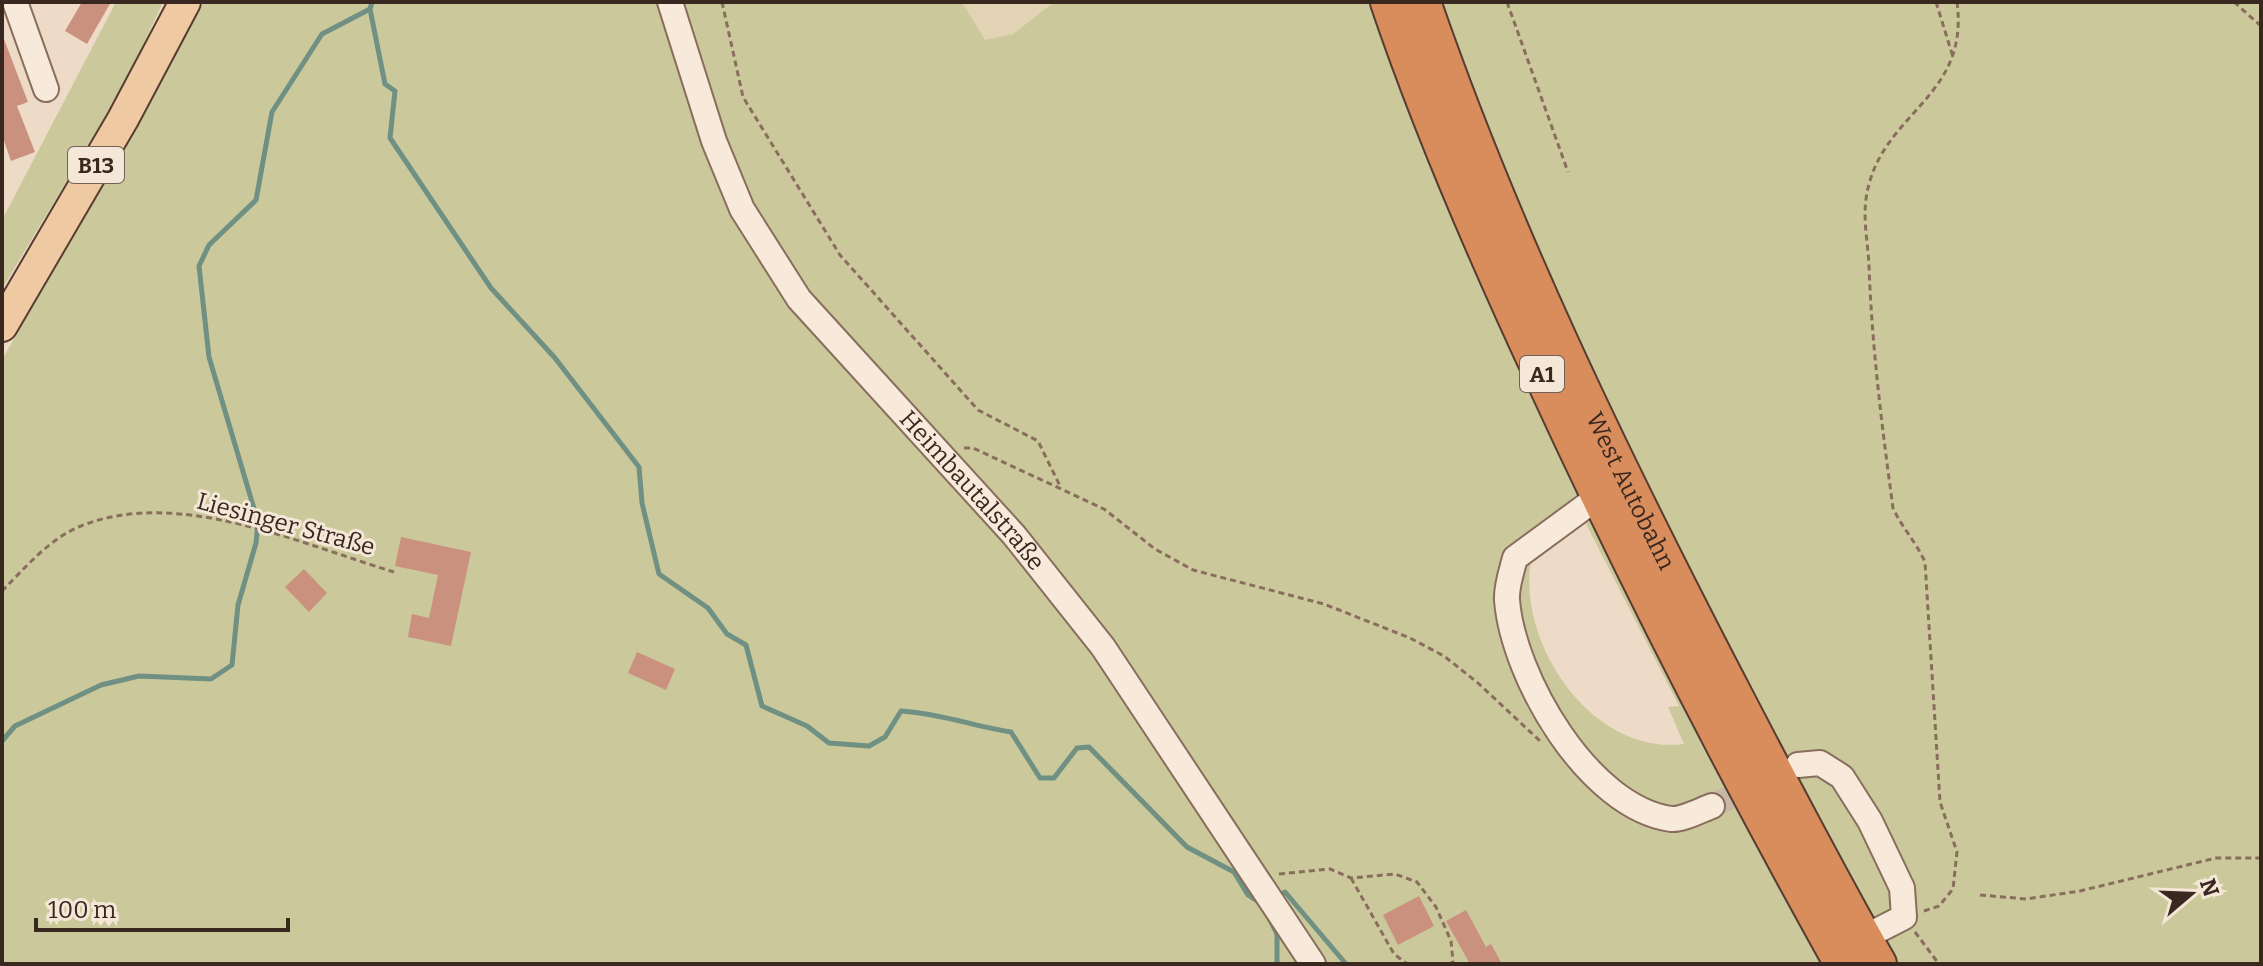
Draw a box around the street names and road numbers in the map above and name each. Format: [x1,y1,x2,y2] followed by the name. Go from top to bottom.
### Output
[68,147,124,183] road number: B13
[1520,356,1564,392] road number: A1
[894,405,1050,576] street label: Heimbautalstraße
[1580,408,1681,574] street label: West Autobahn
[194,487,378,561] street label: Liesinger Straße

